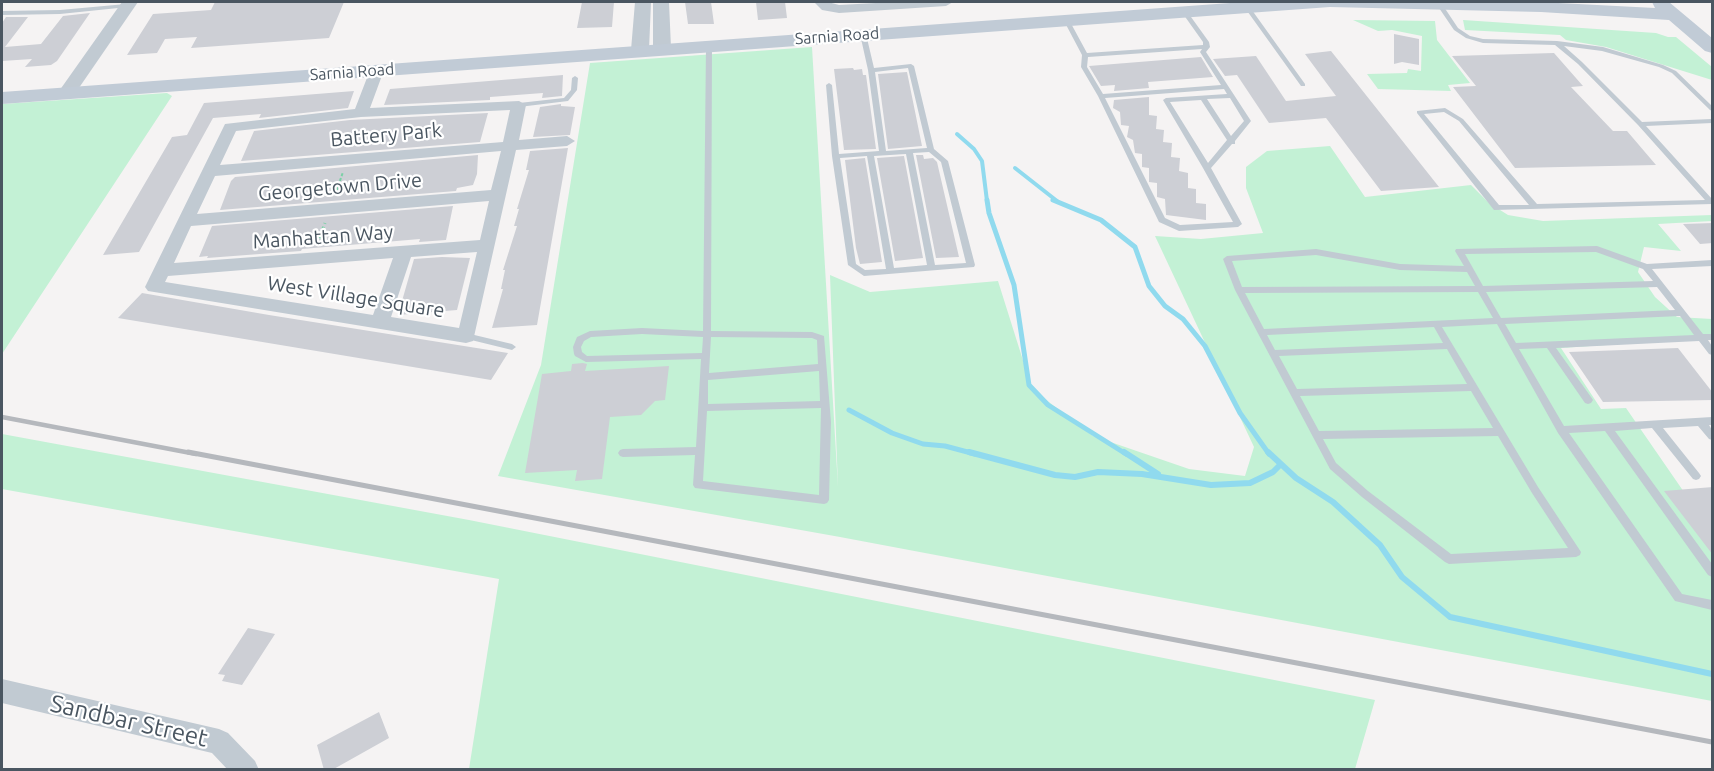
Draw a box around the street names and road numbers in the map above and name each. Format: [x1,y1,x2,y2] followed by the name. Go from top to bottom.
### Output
[794,23,880,49] street label: Sarnia Road
[309,59,395,85] street label: Sarnia Road
[329,118,443,152] street label: Battery Park
[257,168,423,206] street label: Georgetown Drive
[252,220,394,254] street label: Manhattan Way
[266,271,446,323] street label: West Village Square
[47,689,211,753] street label: Sandbar Street

